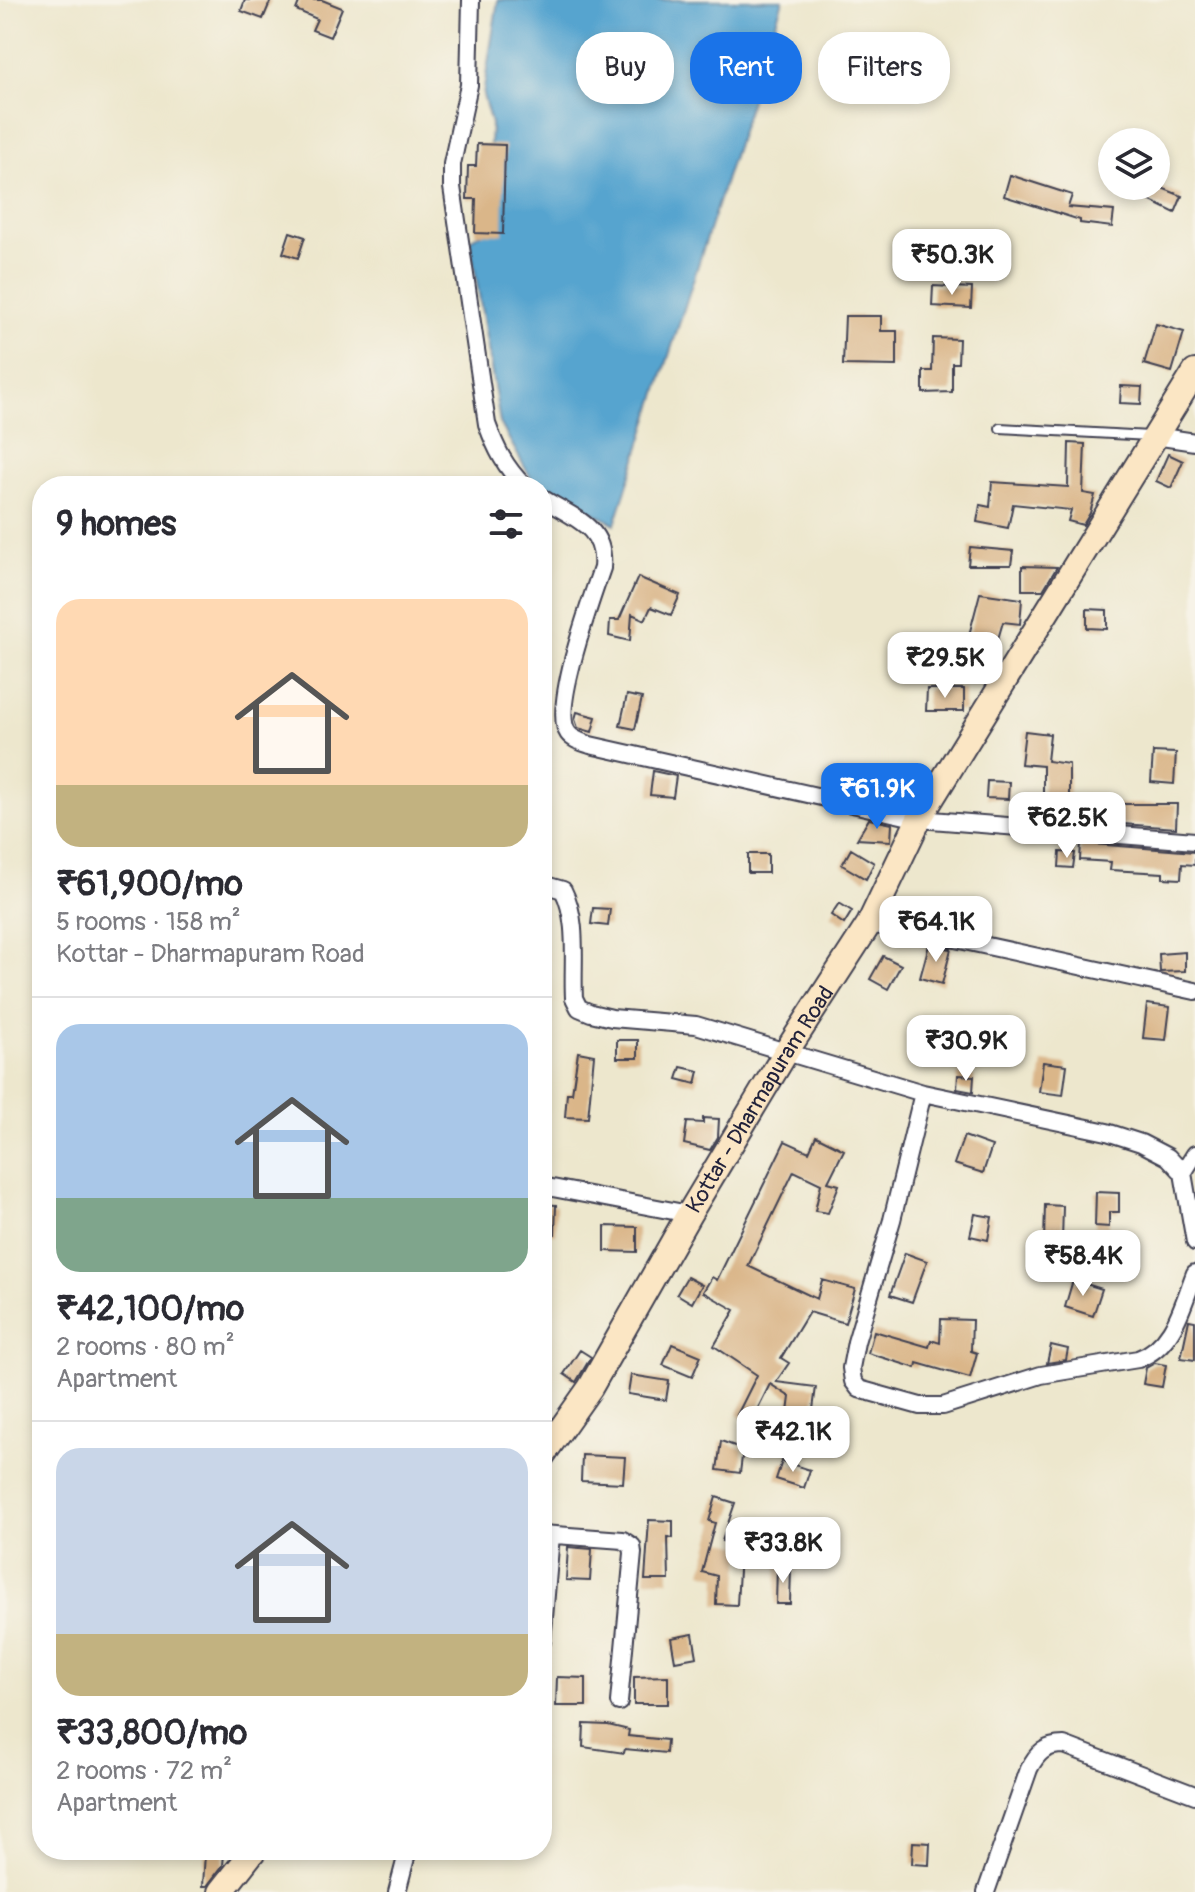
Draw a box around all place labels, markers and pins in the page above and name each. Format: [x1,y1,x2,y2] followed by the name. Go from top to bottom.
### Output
[887,229,1017,297] pin: ₹50.3K
[880,632,1010,700] pin: ₹29.5K
[812,763,942,831] pin: ₹61.9K
[1002,792,1132,860] pin: ₹62.5K
[871,896,1001,964] pin: ₹64.1K
[901,1015,1031,1083] pin: ₹30.9K
[1018,1230,1148,1298] pin: ₹58.4K
[728,1406,858,1474] pin: ₹42.1K
[718,1517,848,1585] pin: ₹33.8K

